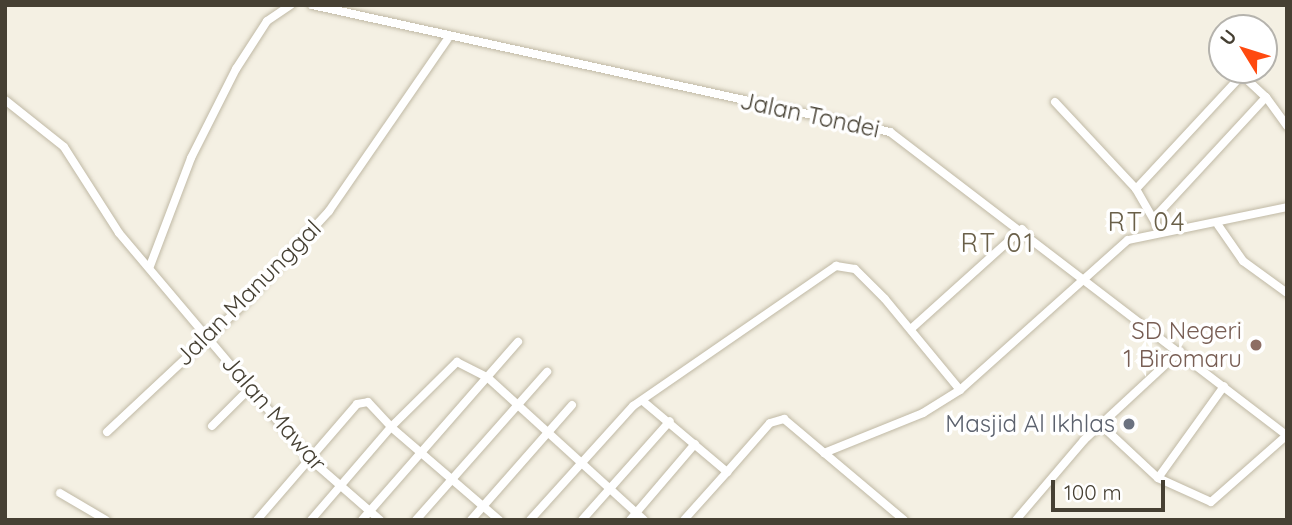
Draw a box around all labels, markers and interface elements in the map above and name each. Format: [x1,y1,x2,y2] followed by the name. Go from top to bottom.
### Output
[1208,14,1278,84] north arrow
[1214,25,1242,50] text: U
[738,86,882,144] street label: Jalan Tondei
[1108,206,1186,238] district label: RT 04
[169,214,327,372] street label: Jalan Manunggal
[961,227,1035,259] district label: RT 01
[1123,317,1242,373] place label: SD Negeri 1 Biromaru
[1248,337,1264,353] marker: SD Negeri 1 Biromaru
[216,349,332,477] street label: Jalan Mawar
[945,410,1115,438] place label: Masjid Al Ikhlas
[1121,416,1137,432] marker: Masjid Al Ikhlas
[1054,466,1168,510] scale bar
[1064,479,1122,505] text: 100 m

